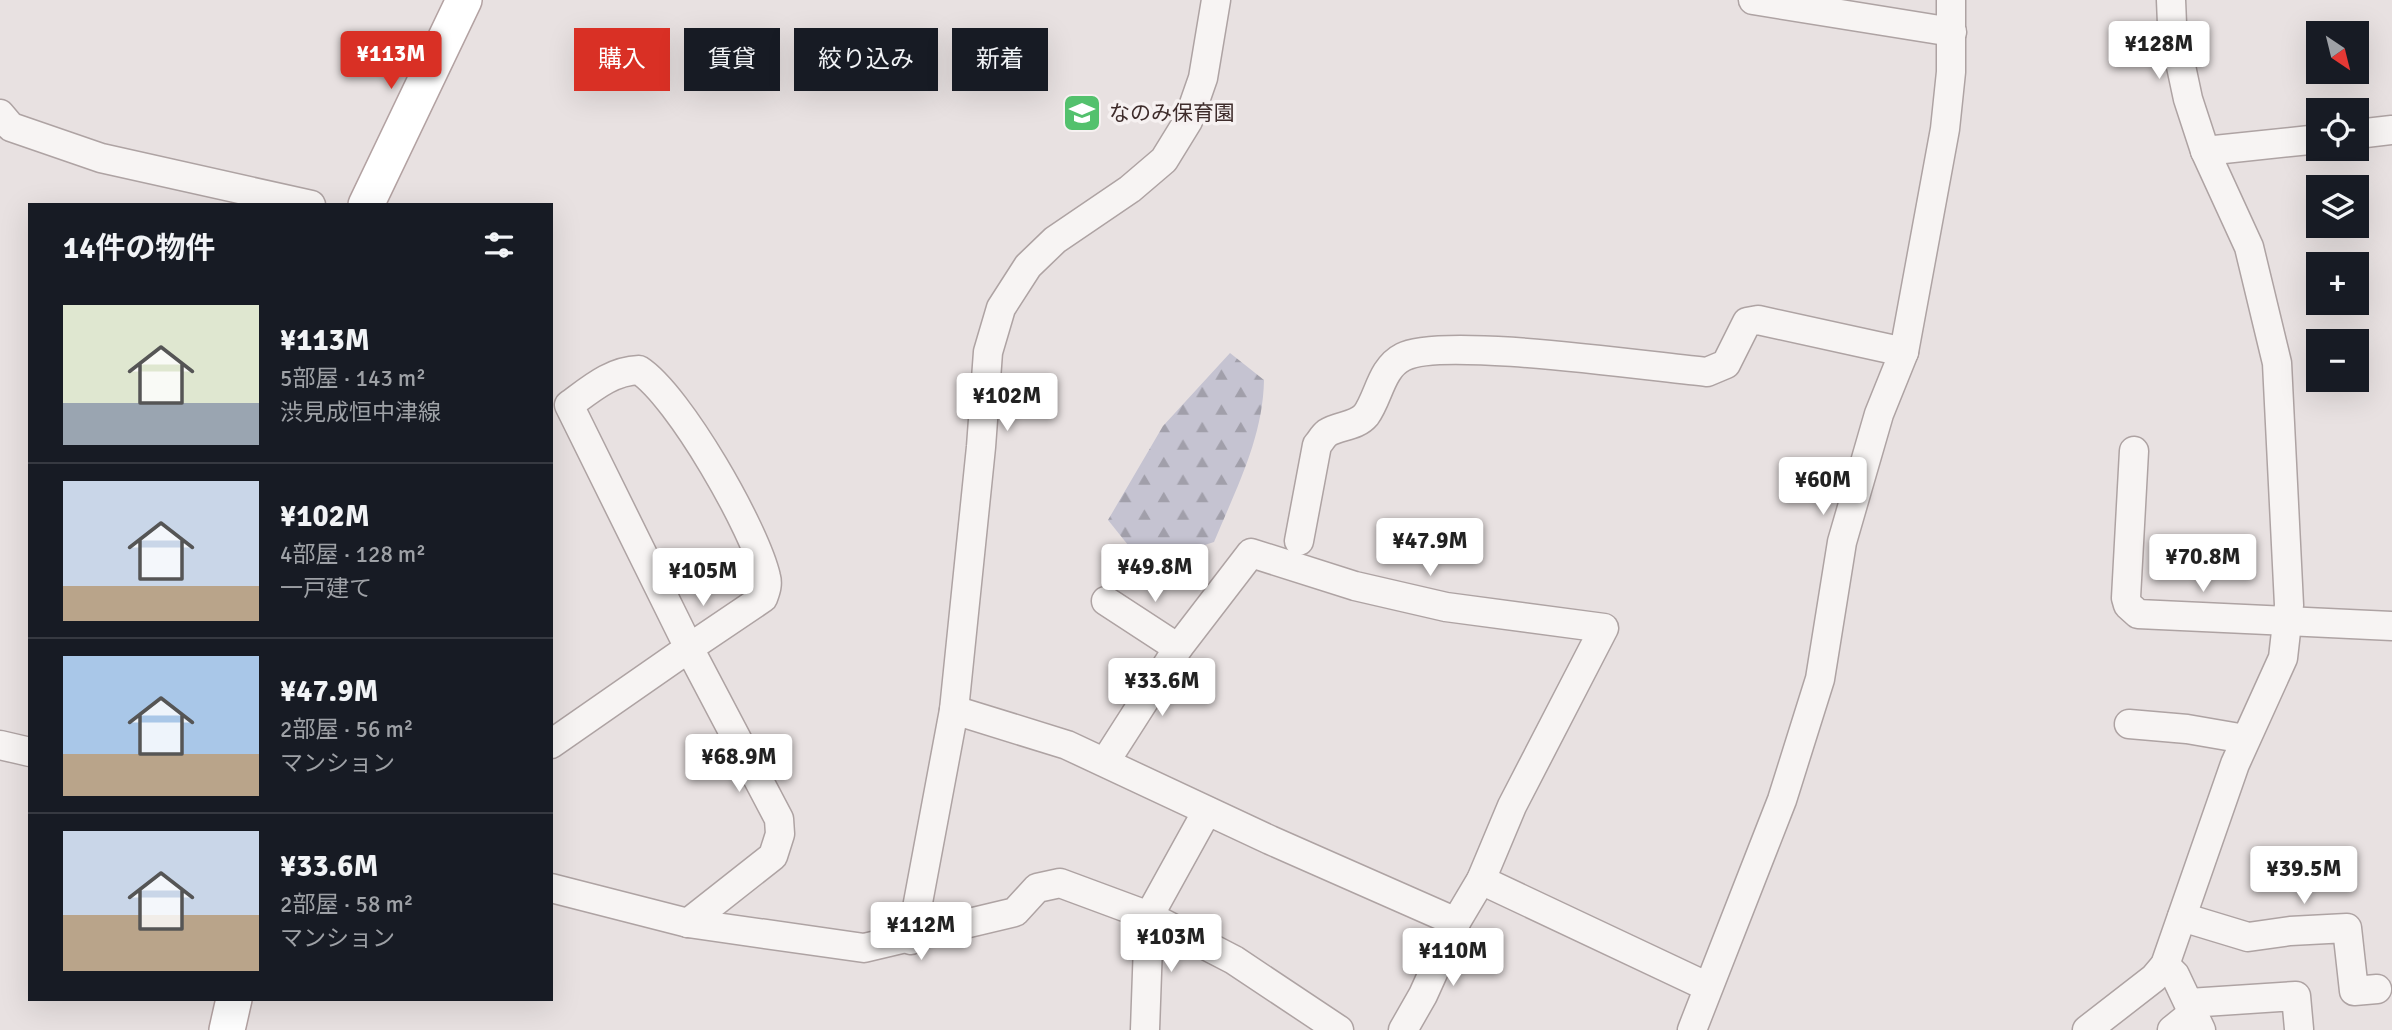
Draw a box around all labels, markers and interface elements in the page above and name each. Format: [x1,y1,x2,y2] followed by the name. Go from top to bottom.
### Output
[2306,21,2370,84] north arrow
[2306,21,2369,392] map controls
[2110,22,2208,81] pin: ¥128M
[574,28,670,91] chip: 購入
[684,28,780,91] chip: 賃貸
[794,28,938,91] chip: 絞り込み
[952,28,1048,91] chip: 新着
[2125,29,2193,58] text: ¥128M
[342,32,440,91] pin: ¥113M
[357,39,425,68] text: ¥113M
[1061,92,1103,134] school or university icon: なのみ保育園
[2306,98,2369,161] button: locate
[1109,100,1235,126] place label: なのみ保育園
[2306,175,2369,238] button: layers
[480,226,518,264] icon: filters
[63,230,215,267] text: 14件の物件
[2306,252,2369,315] button: +
[280,322,370,359] text: ¥113M
[2306,329,2369,392] button: −
[119,333,203,417] icon: home
[280,364,426,393] text: 5部屋 · 143 m²
[958,374,1056,433] pin: ¥102M
[973,381,1041,410] text: ¥102M
[280,398,441,427] text: 渋見成恒中津線
[1782,458,1864,517] pin: ¥60M
[1795,465,1851,494] text: ¥60M
[280,498,370,535] text: ¥102M
[119,509,203,593] icon: home
[1373,518,1487,578] pin: ¥47.9M
[1392,526,1468,555] text: ¥47.9M
[2146,534,2260,594] pin: ¥70.8M
[280,540,426,569] text: 4部屋 · 128 m²
[2165,542,2241,571] text: ¥70.8M
[1098,544,1212,604] pin: ¥49.8M
[654,548,752,608] pin: ¥105M
[1117,552,1193,581] text: ¥49.8M
[669,556,737,585] text: ¥105M
[280,574,372,603] text: 一戸建て
[1105,658,1219,718] pin: ¥33.6M
[1124,666,1200,695] text: ¥33.6M
[280,673,378,710] text: ¥47.9M
[119,684,203,768] icon: home
[280,715,413,744] text: 2部屋 · 56 m²
[682,734,796,794] pin: ¥68.9M
[701,742,777,771] text: ¥68.9M
[280,749,395,778] text: マンション
[2247,846,2361,906] pin: ¥39.5M
[280,848,378,885] text: ¥33.6M
[2266,854,2342,883] text: ¥39.5M
[119,859,203,943] icon: home
[280,890,413,919] text: 2部屋 · 58 m²
[872,902,970,962] pin: ¥112M
[887,910,955,939] text: ¥112M
[1122,914,1220,974] pin: ¥103M
[1137,922,1205,951] text: ¥103M
[280,924,395,953] text: マンション
[1404,928,1502,988] pin: ¥110M
[1419,936,1487,965] text: ¥110M

